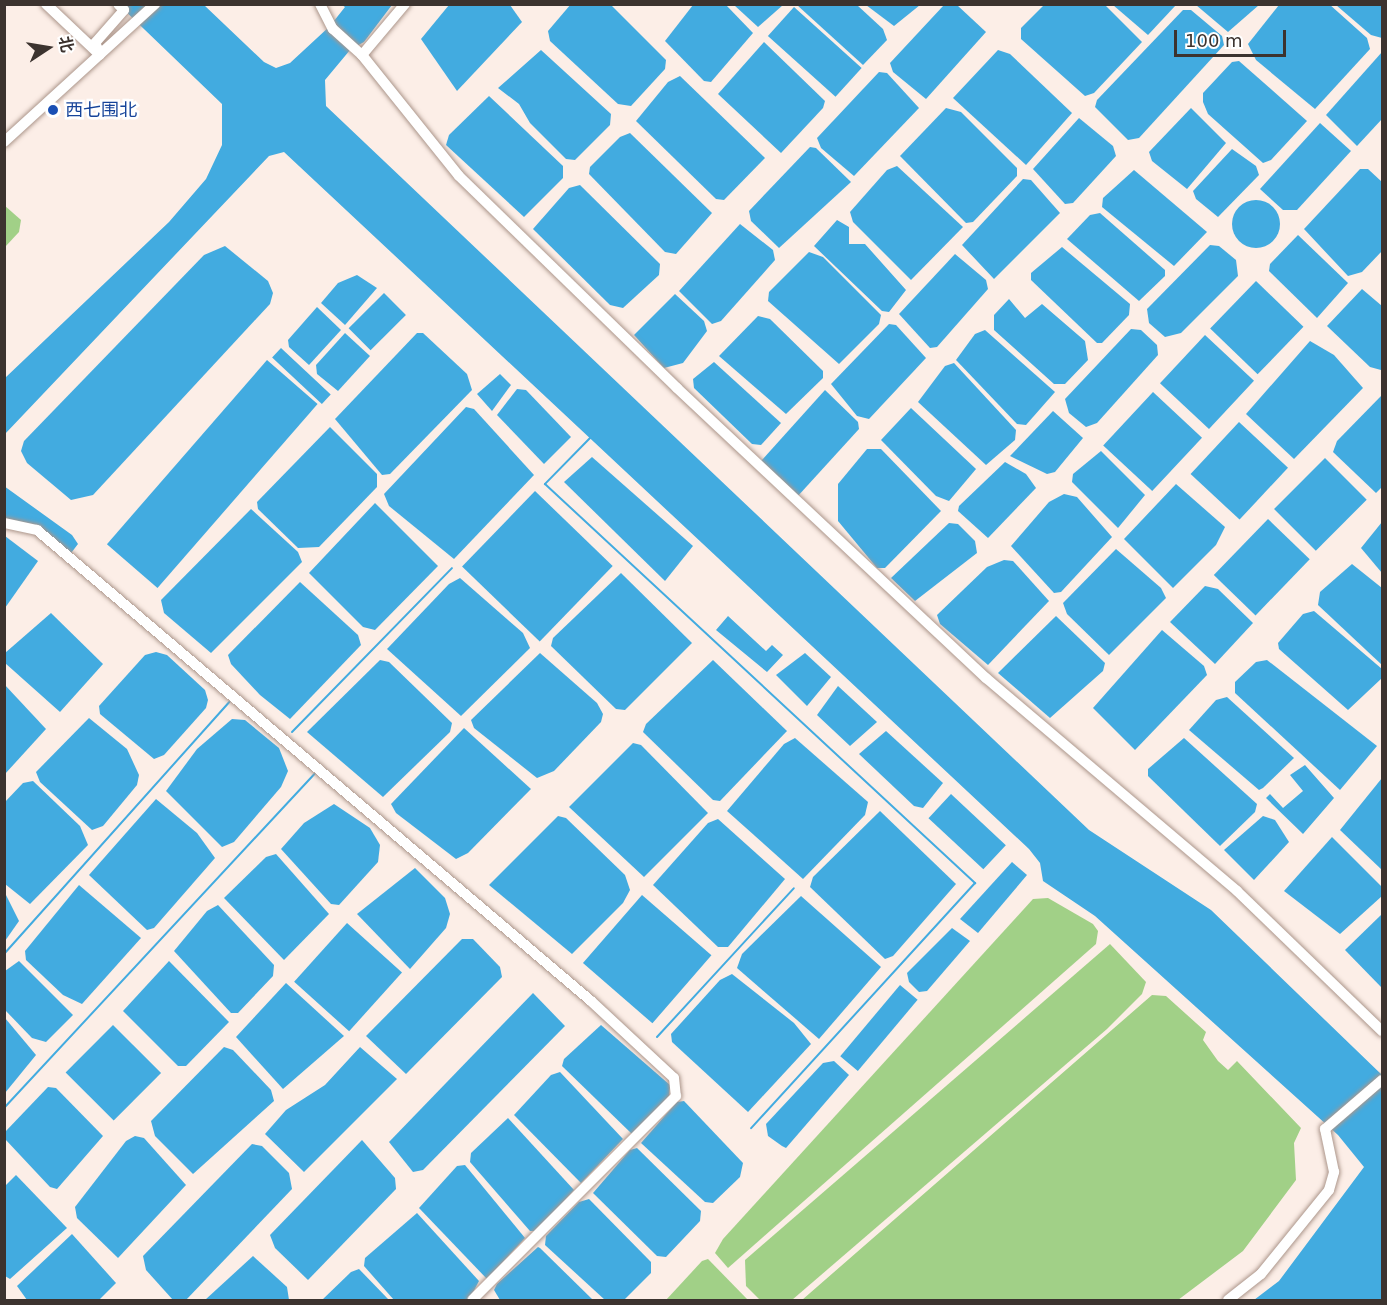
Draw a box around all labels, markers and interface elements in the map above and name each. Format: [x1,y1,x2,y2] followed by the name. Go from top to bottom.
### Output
[18,18,78,78] north arrow
[1177,18,1290,56] scale bar
[1185,30,1243,51] text: 100 m
[55,34,77,54] text: 北
[65,99,137,121] place label: 西七围北
[46,103,60,117] marker: 西七围北

